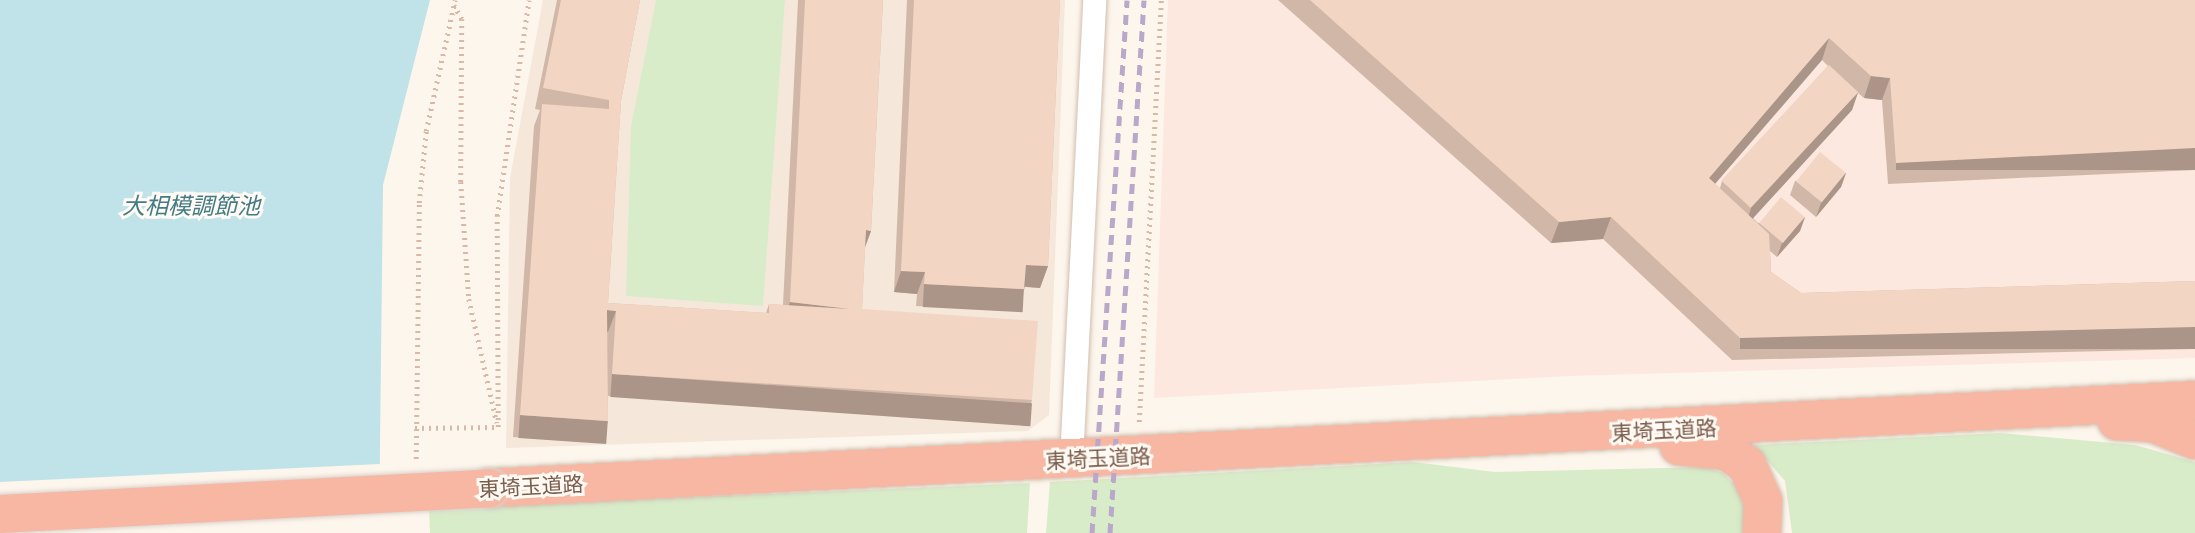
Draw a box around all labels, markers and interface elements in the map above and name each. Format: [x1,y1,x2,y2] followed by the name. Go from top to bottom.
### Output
[122,191,260,219] water label: 大相模調節池
[1611,415,1717,445] street label: 東埼玉道路
[1045,443,1151,473] street label: 東埼玉道路
[478,471,584,501] street label: 東埼玉道路

